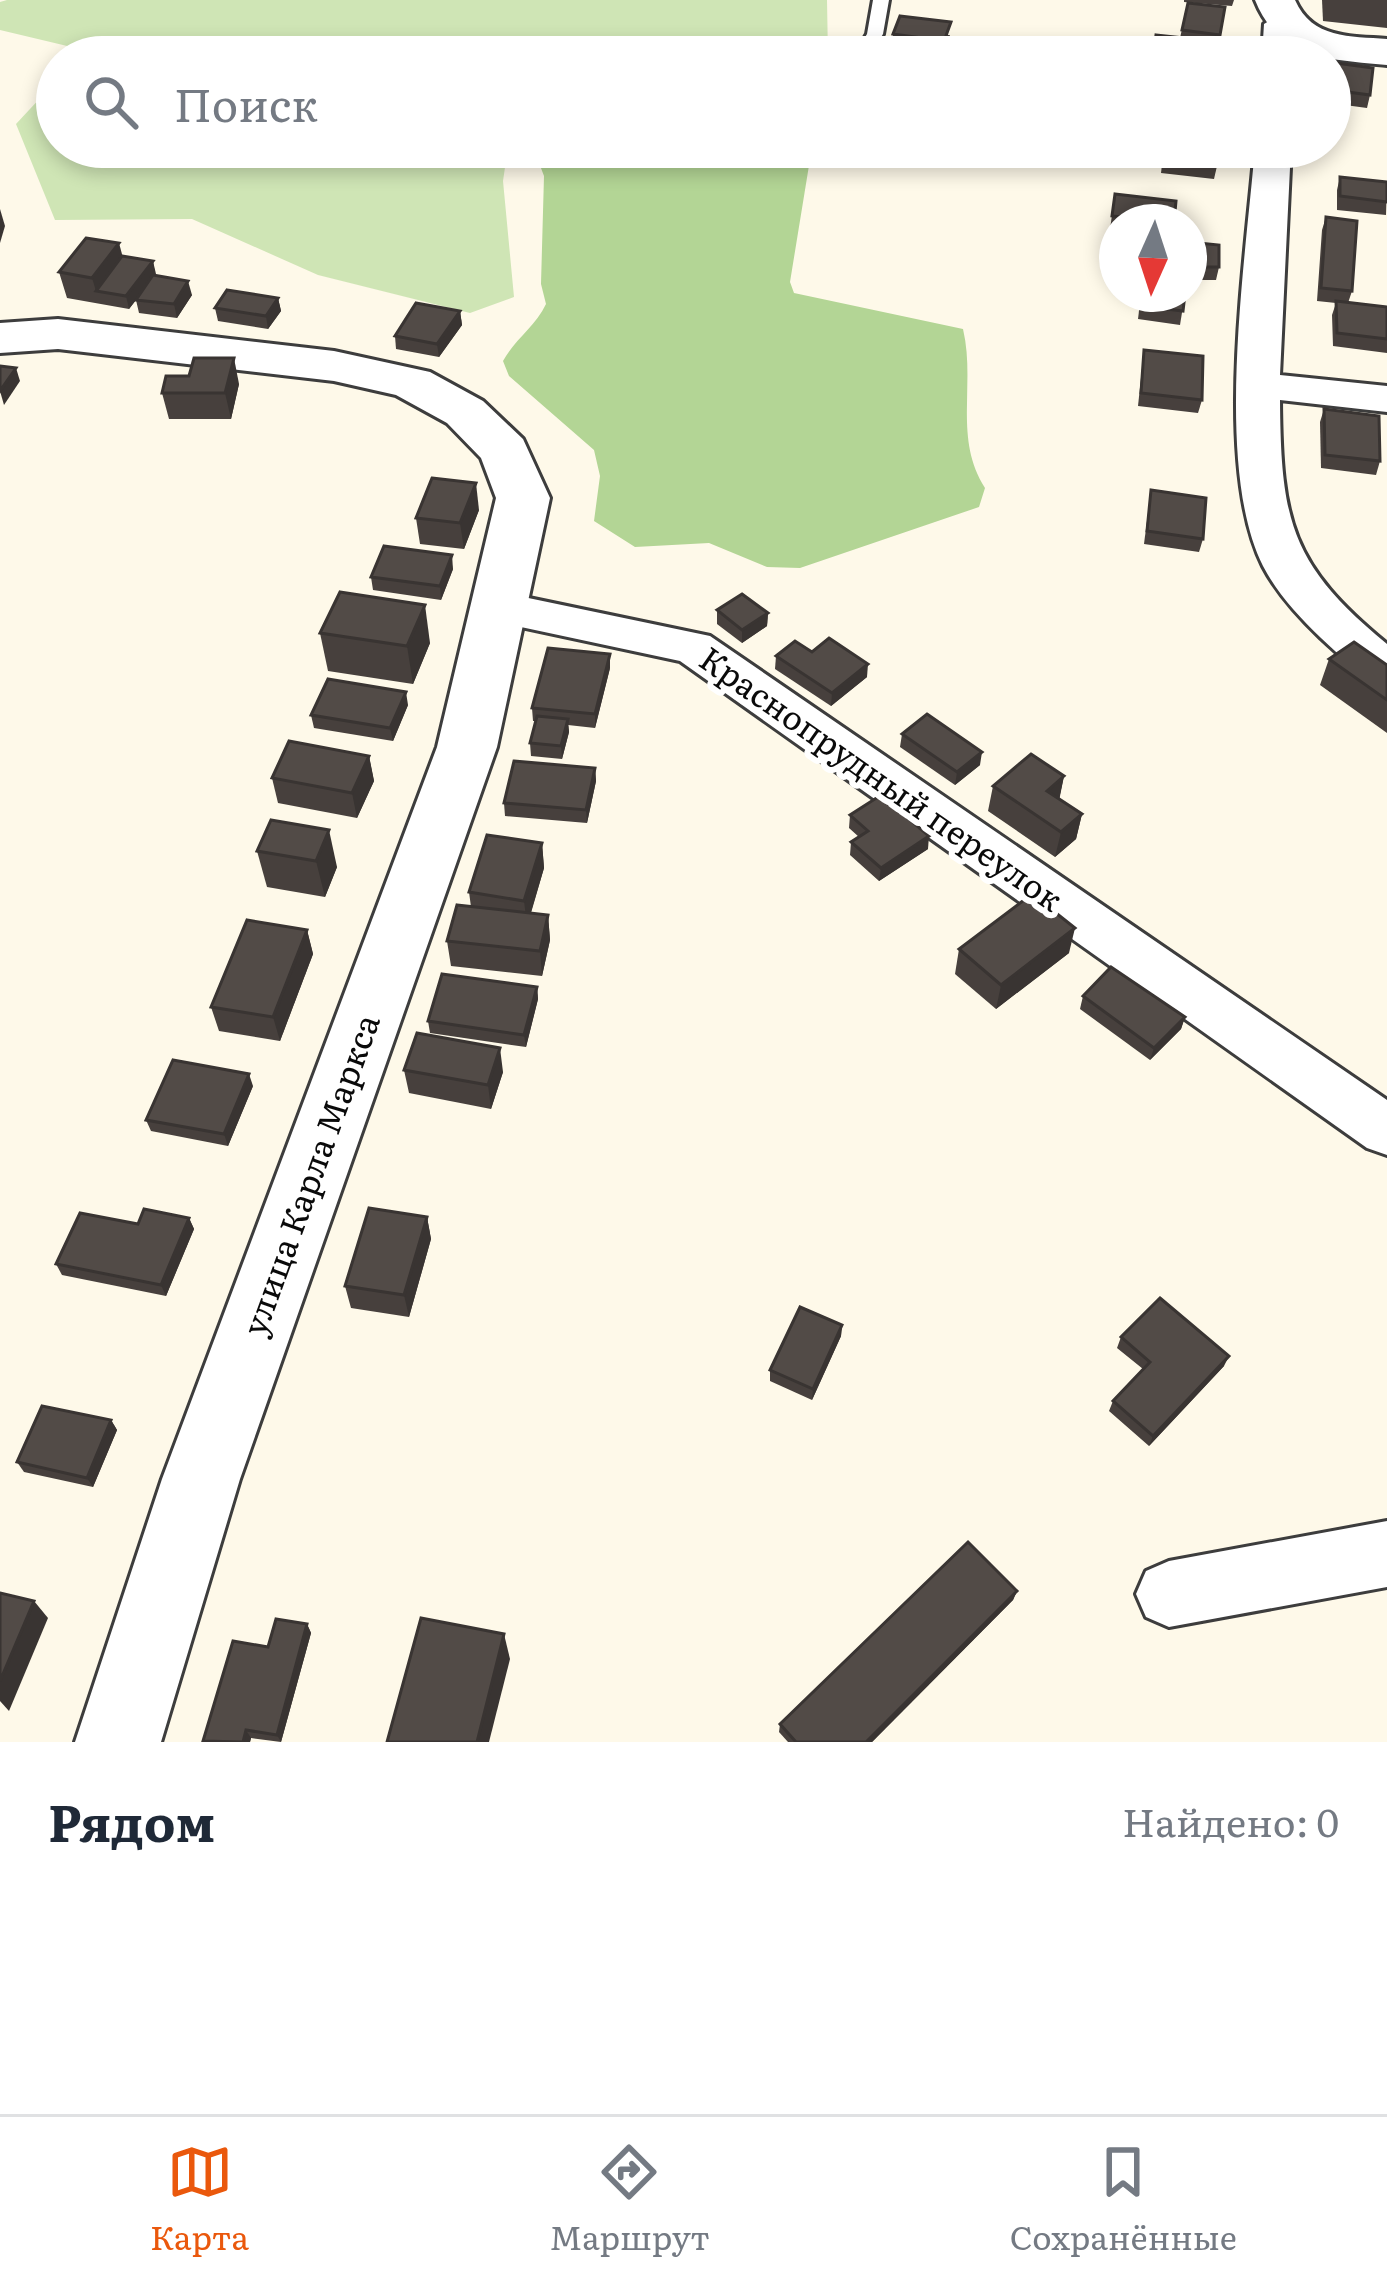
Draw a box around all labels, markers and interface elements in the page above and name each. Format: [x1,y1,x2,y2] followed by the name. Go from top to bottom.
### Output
[36,36,1351,168] search box
[78,69,144,135] icon: search
[174,69,318,136] text: Поиск
[1099,204,1207,312] north arrow
[691,633,1074,922] street label: Краснопрудный переулок
[228,1006,390,1342] street label: улица Карла Маркса
[48,1782,215,1858] text: Рядом
[1122,1791,1339,1849] text: Найдено: 0
[150,2139,249,2260] tab: Карта
[549,2139,710,2260] tab: Маршрут
[1010,2139,1237,2260] tab: Сохранённые

